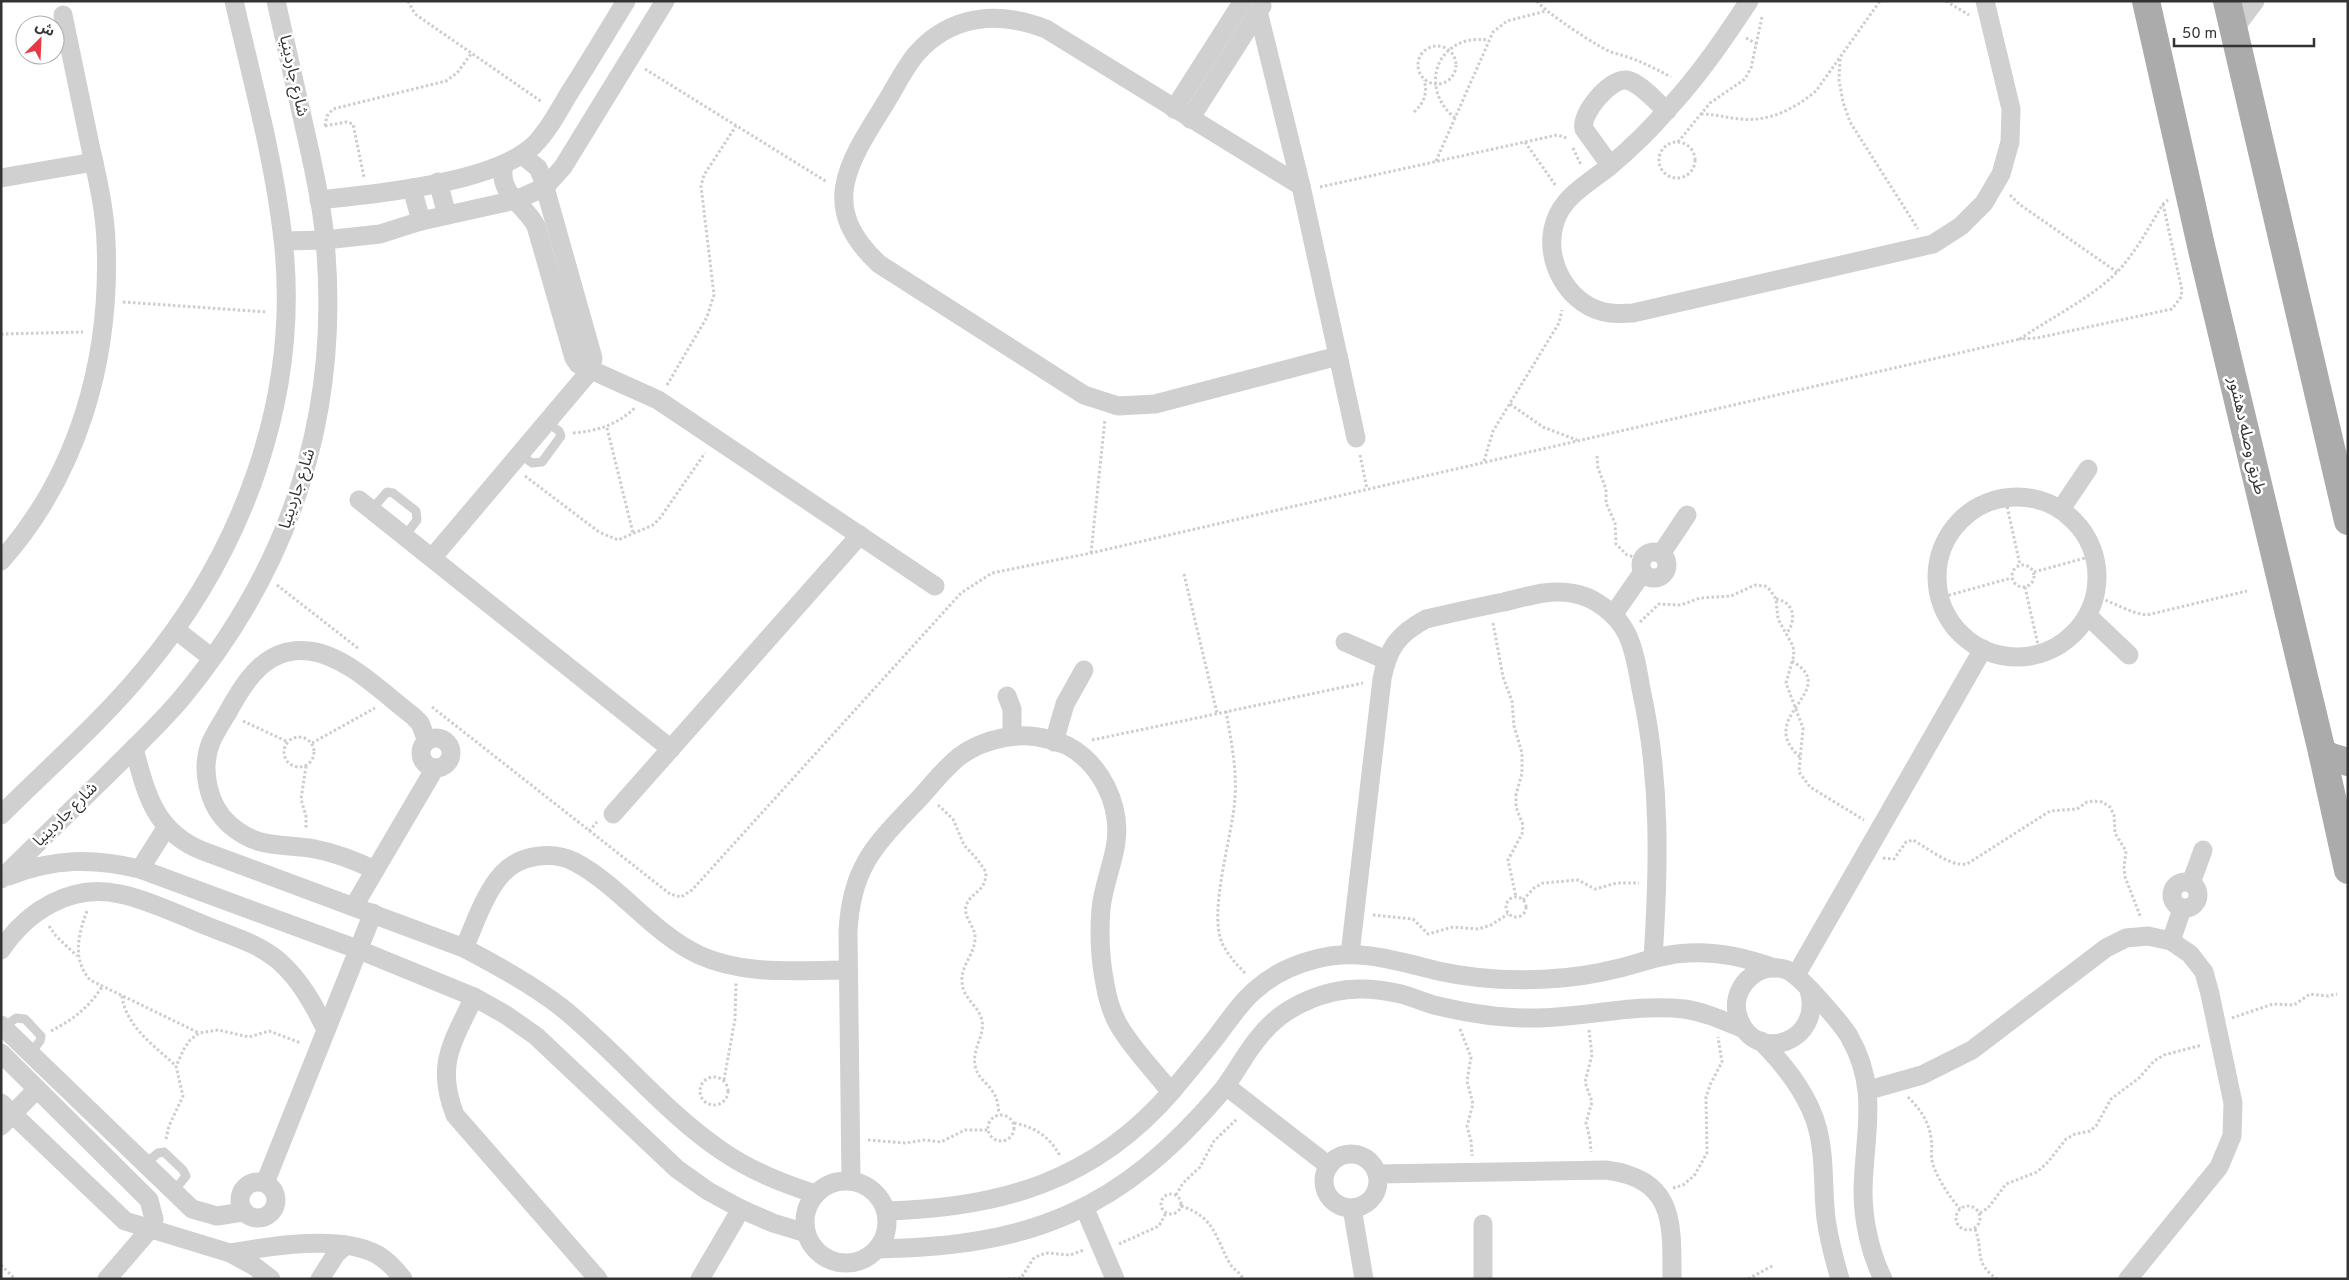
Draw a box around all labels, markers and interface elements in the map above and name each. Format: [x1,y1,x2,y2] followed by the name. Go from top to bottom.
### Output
[15,15,65,65] north arrow
[2174,15,2314,47] scale bar
[32,18,57,41] text: ش
[2182,25,2217,44] text: 50 m
[273,33,312,119] street label: شارع جاردينيا
[2223,374,2269,497] street label: طريق وصله دهشور
[276,446,321,532] street label: شارع جاردينيا
[30,779,103,852] street label: شارع جاردينيا

